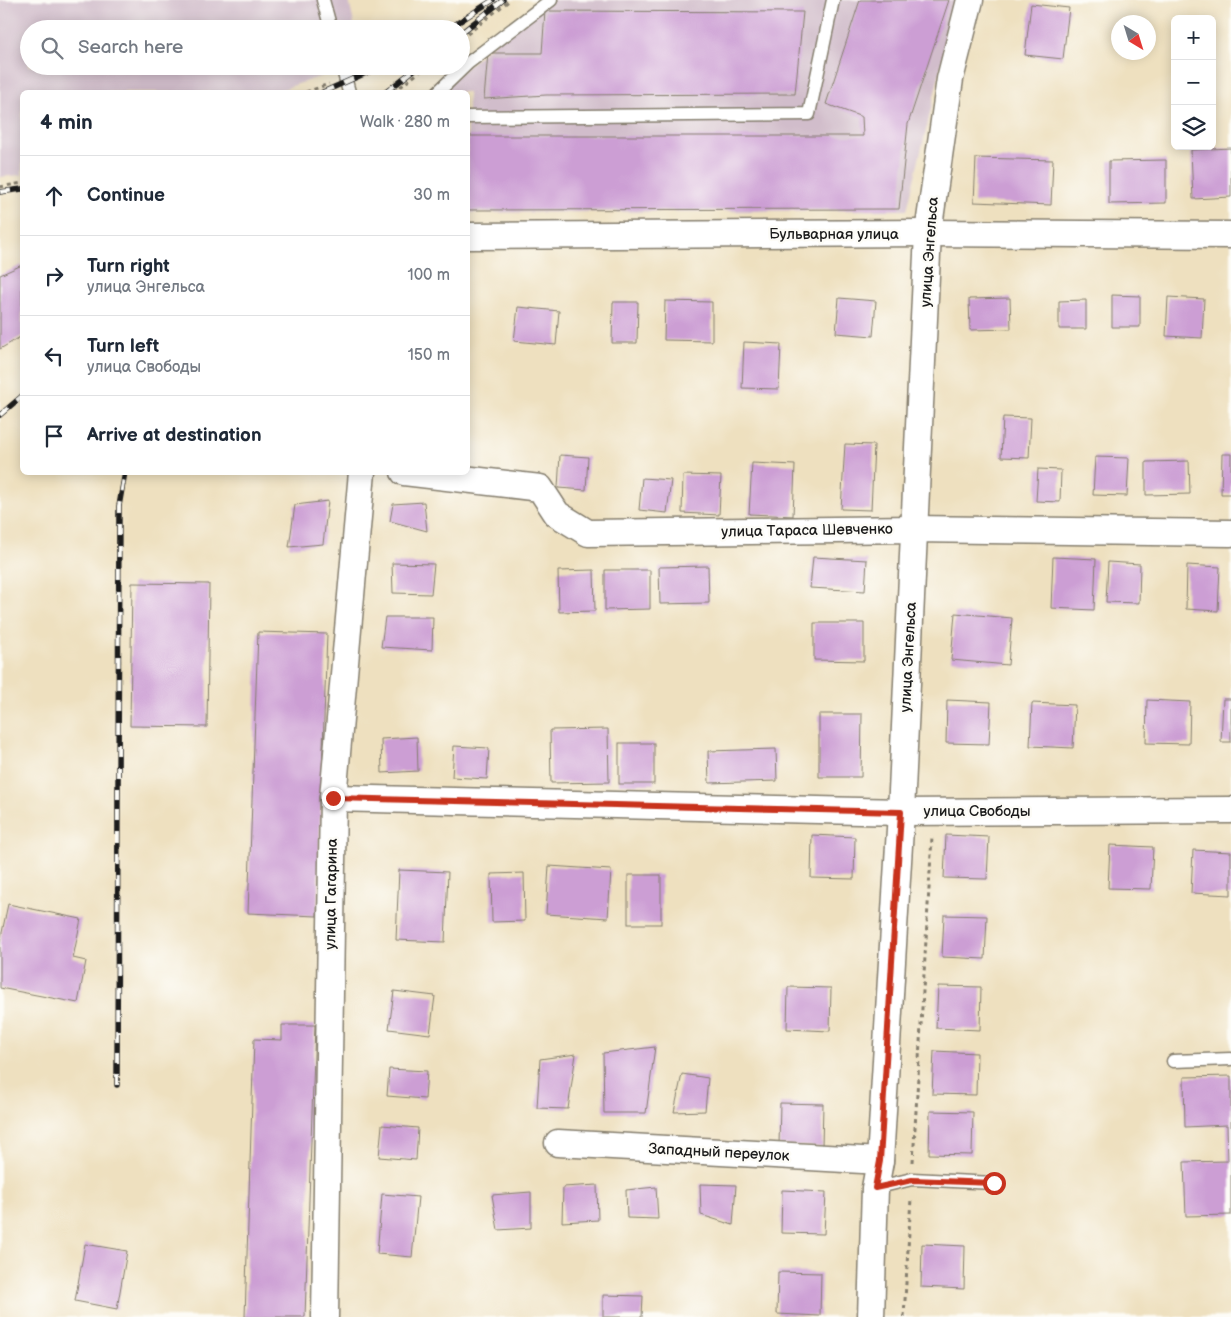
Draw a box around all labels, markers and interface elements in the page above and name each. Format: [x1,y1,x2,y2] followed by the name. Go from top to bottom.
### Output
[1111,15,1156,60] north arrow
[1171,15,1216,150] map controls
[1171,15,1216,60] button: +
[20,20,470,75] search box
[38,34,66,62] icon: search
[78,36,183,59] text: Search here
[1171,60,1216,105] button: −
[1171,105,1216,150] button: layers
[40,110,93,135] text: 4 min
[360,113,450,132] text: Walk · 280 m
[40,182,68,210] icon: ahead
[87,184,165,207] text: Continue
[413,186,450,205] text: 30 m
[916,196,943,308] street label: улица Энгельса
[769,225,899,244] street label: Бульварная улица
[87,255,170,278] text: Turn right
[40,262,68,290] icon: right
[407,266,450,285] text: 100 m
[87,278,205,297] text: улица Энгельса
[87,335,159,358] text: Turn left
[40,342,68,370] icon: left
[408,346,450,365] text: 150 m
[87,358,201,377] text: улица Свободы
[40,422,68,450] icon: arrive
[87,424,262,447] text: Arrive at destination
[721,520,893,541] street label: улица Тараса Шевченко
[896,601,921,713] street label: улица Энгельса
[322,787,345,810] route end
[924,802,1030,821] street label: улица Свободы
[321,838,342,950] street label: улица Гагарина
[648,1139,790,1166] street label: Западный переулок
[983,1172,1006,1195] route start

